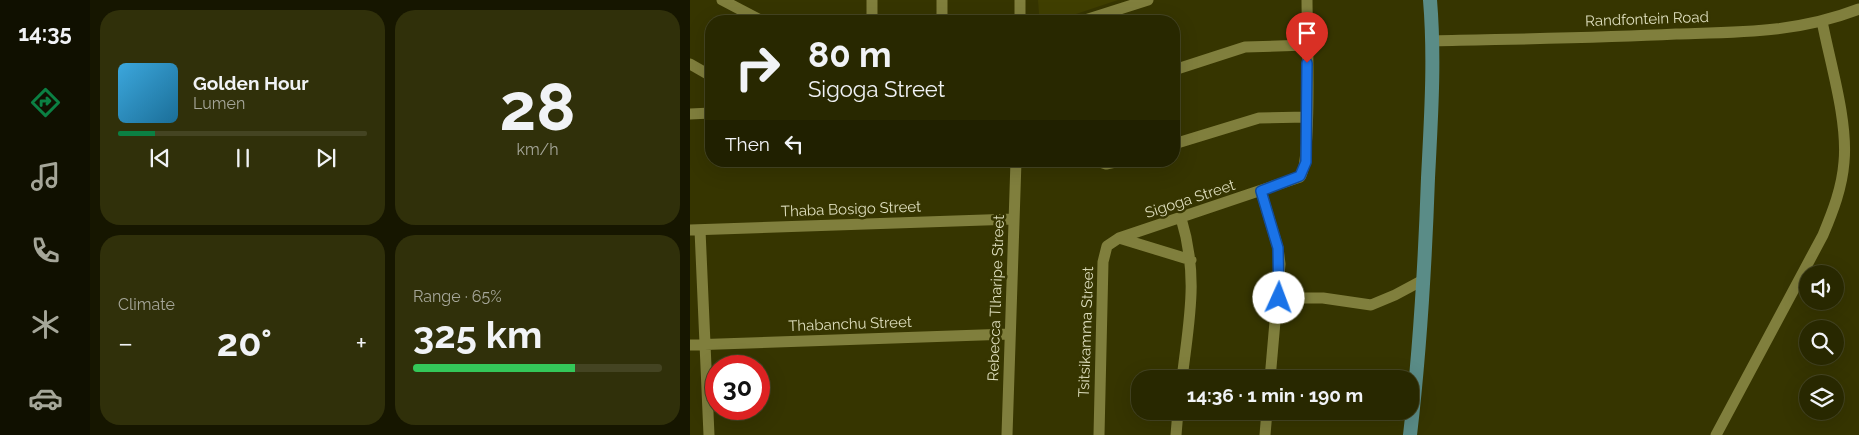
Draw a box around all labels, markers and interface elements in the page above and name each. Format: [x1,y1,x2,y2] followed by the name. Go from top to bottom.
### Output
[1585,8,1709,30] street label: Randfontein Road
[1286,12,1328,63] pin
[1293,19,1321,47] icon: arrive
[18,20,72,46] text: 14:35
[808,34,892,75] text: 80 m
[725,35,790,100] icon: right
[500,69,575,145] text: 28
[193,72,309,94] text: Golden Hour
[808,76,945,102] text: Sigoga Street
[28,85,63,120] icon: directions
[193,94,245,113] text: Lumen
[780,130,808,158] icon: left
[725,133,770,155] text: Then
[516,140,559,159] text: km/h
[146,144,174,172] icon: previous
[229,144,257,172] icon: pause
[312,144,340,172] icon: next
[28,159,63,194] icon: music
[1143,176,1237,222] street label: Sigoga Street
[781,198,921,220] street label: Thaba Bosigo Street
[984,214,1008,382] street label: Rebecca Tlharipe Street
[28,233,63,268] icon: phone
[1799,265,1844,420] map controls
[1799,265,1844,310] button: sound
[1075,266,1097,398] street label: Tsitsikamma Street
[1252,271,1304,323] position arrow
[413,287,502,306] text: Range · 65%
[118,295,175,314] text: Climate
[28,307,63,342] icon: climate
[413,312,542,357] text: 325 km
[788,313,912,335] street label: Thabanchu Street
[217,320,272,365] text: 20°
[1799,320,1844,365] button: search
[118,327,133,360] text: −
[355,327,367,360] text: +
[705,355,770,420] speed limit sign: 30
[1799,375,1844,420] button: layers
[28,381,63,416] icon: car
[1187,384,1363,406] text: 14:36 · 1 min · 190 m

